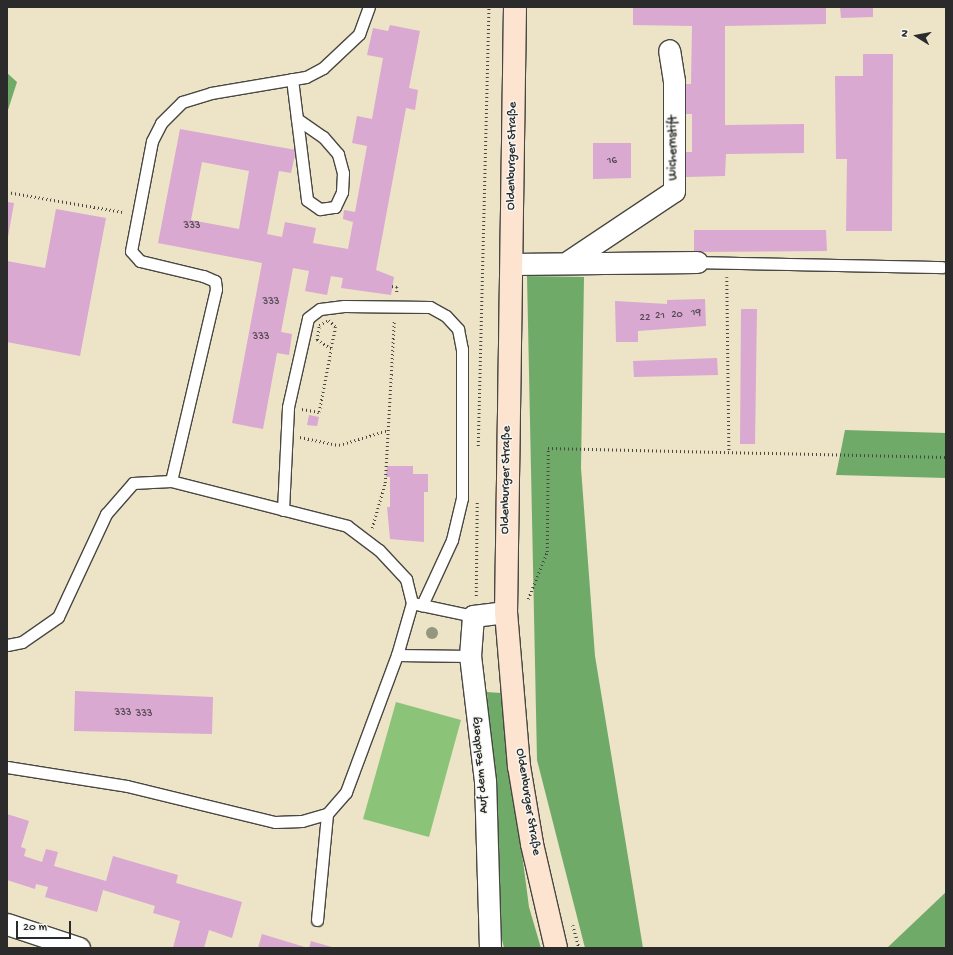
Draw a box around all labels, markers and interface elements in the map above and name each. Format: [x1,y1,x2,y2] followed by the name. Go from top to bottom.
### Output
[897,16,937,56] north arrow
[899,29,912,38] text: N
[504,102,522,210] street label: Oldenburger Straße
[666,116,682,180] street label: Wichernstift
[607,154,617,168] house number: 16
[183,219,201,233] house number: 333
[262,295,280,309] house number: 333
[691,306,701,320] house number: 19
[671,308,683,322] house number: 20
[655,309,665,323] house number: 21
[640,311,650,325] house number: 22
[252,330,270,344] house number: 333
[498,426,516,534] street label: Oldenburger Straße
[114,706,132,720] house number: 333
[135,707,153,721] house number: 333
[469,716,493,814] street label: Auf dem Feldberg
[511,747,543,857] street label: Oldenburger Straße
[18,913,73,939] scale bar
[23,921,47,935] text: 20 m

